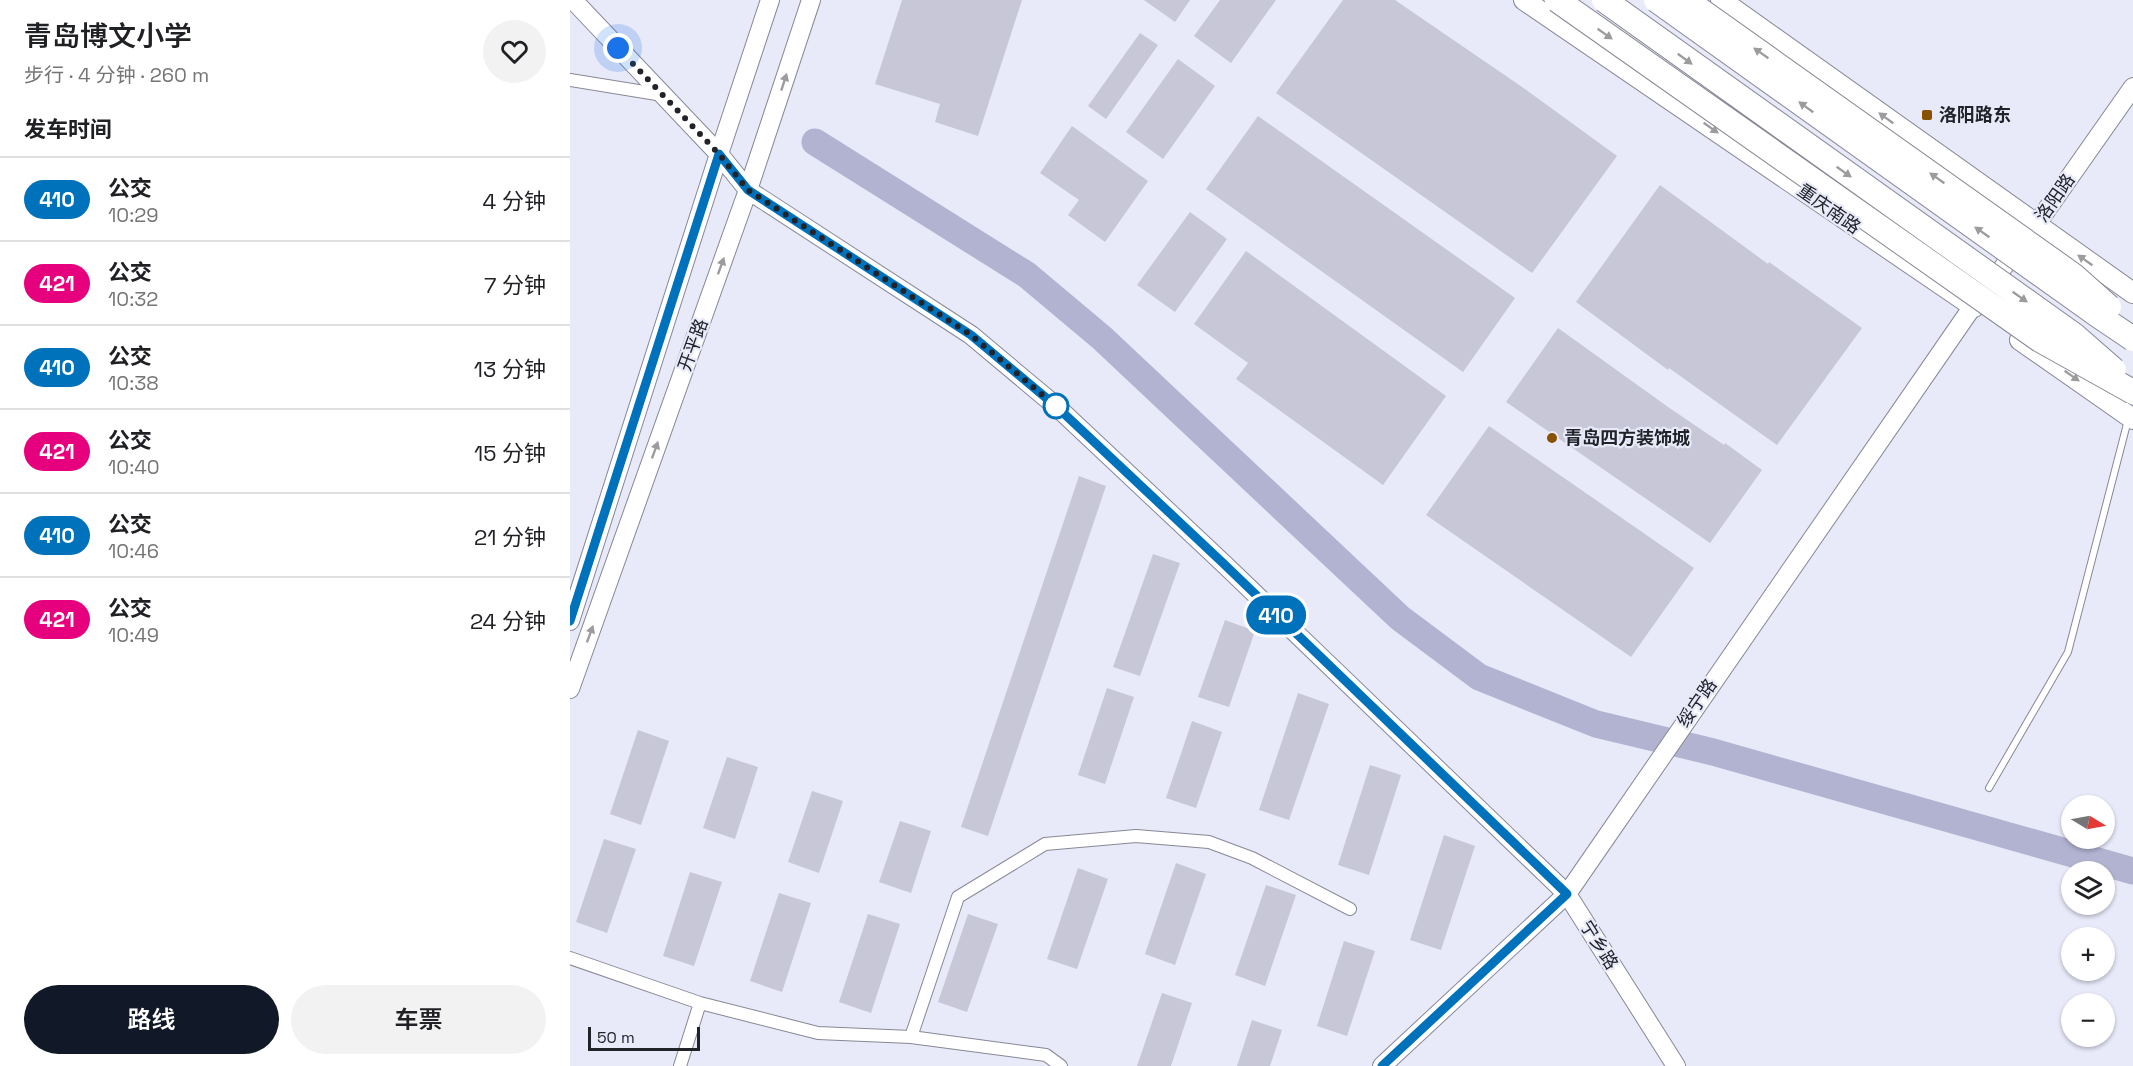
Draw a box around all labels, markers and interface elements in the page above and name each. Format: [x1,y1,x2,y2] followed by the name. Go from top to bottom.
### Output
[24,18,192,54] text: 青岛博文小学
[483,20,546,83] button: heart
[1596,28,1612,40] one-way arrow
[603,33,633,63] your location
[1754,47,1770,59] one-way arrow
[1678,52,1693,64] one-way arrow
[24,62,209,88] text: 步行 · 4 分钟 · 260 m
[779,73,789,91] one-way arrow
[1798,102,1814,113] one-way arrow
[1939,103,2011,126] place label: 洛阳路东
[1920,108,1934,122] marker: 洛阳路东
[1878,113,1894,124] one-way arrow
[24,115,112,143] text: 发车时间
[1702,122,1718,134] one-way arrow
[1836,166,1852,178] one-way arrow
[2030,169,2079,226] street label: 洛阳路
[1930,172,1946,184] one-way arrow
[108,174,152,202] text: 公交
[1793,179,1865,239] street label: 重庆南路
[39,186,75,213] text: 410
[483,187,546,215] text: 4 分钟
[108,202,159,228] text: 10:29
[1975,226,1991,238] one-way arrow
[2078,254,2094,266] one-way arrow
[716,257,726,275] one-way arrow
[108,258,152,286] text: 公交
[39,270,75,297] text: 421
[484,271,546,299] text: 7 分钟
[108,286,158,312] text: 10:32
[2012,291,2028,303] one-way arrow
[672,316,713,374] street label: 开平路
[108,342,152,370] text: 公交
[39,354,75,381] text: 410
[474,355,546,383] text: 13 分钟
[108,370,159,396] text: 10:38
[2064,370,2080,381] one-way arrow
[1043,393,1069,419] unlabelled marker
[108,426,152,454] text: 公交
[1564,426,1690,449] place label: 青岛四方装饰城
[1545,431,1559,445] marker: 青岛四方装饰城
[39,438,75,465] text: 421
[474,439,546,467] text: 15 分钟
[651,441,661,459] one-way arrow
[108,454,160,480] text: 10:40
[108,510,152,538] text: 公交
[39,522,75,549] text: 410
[474,523,546,551] text: 21 分钟
[108,538,159,564] text: 10:46
[108,594,152,622] text: 公交
[1242,596,1310,634] line badge: 410
[1258,602,1294,629] text: 410
[39,606,75,633] text: 421
[470,607,546,635] text: 24 分钟
[108,622,159,648] text: 10:49
[585,625,595,643] one-way arrow
[1672,674,1721,731] street label: 绥宁路
[2061,795,2115,849] north arrow
[2061,795,2115,1047] map controls
[2061,861,2115,915] button: layers
[1575,916,1623,974] street label: 宁乡路
[2061,927,2115,981] button: +
[24,985,279,1054] button: 路线
[291,985,546,1054] button: 车票
[2061,993,2115,1047] button: −
[588,1024,700,1052] scale bar
[597,1027,635,1048] text: 50 m

